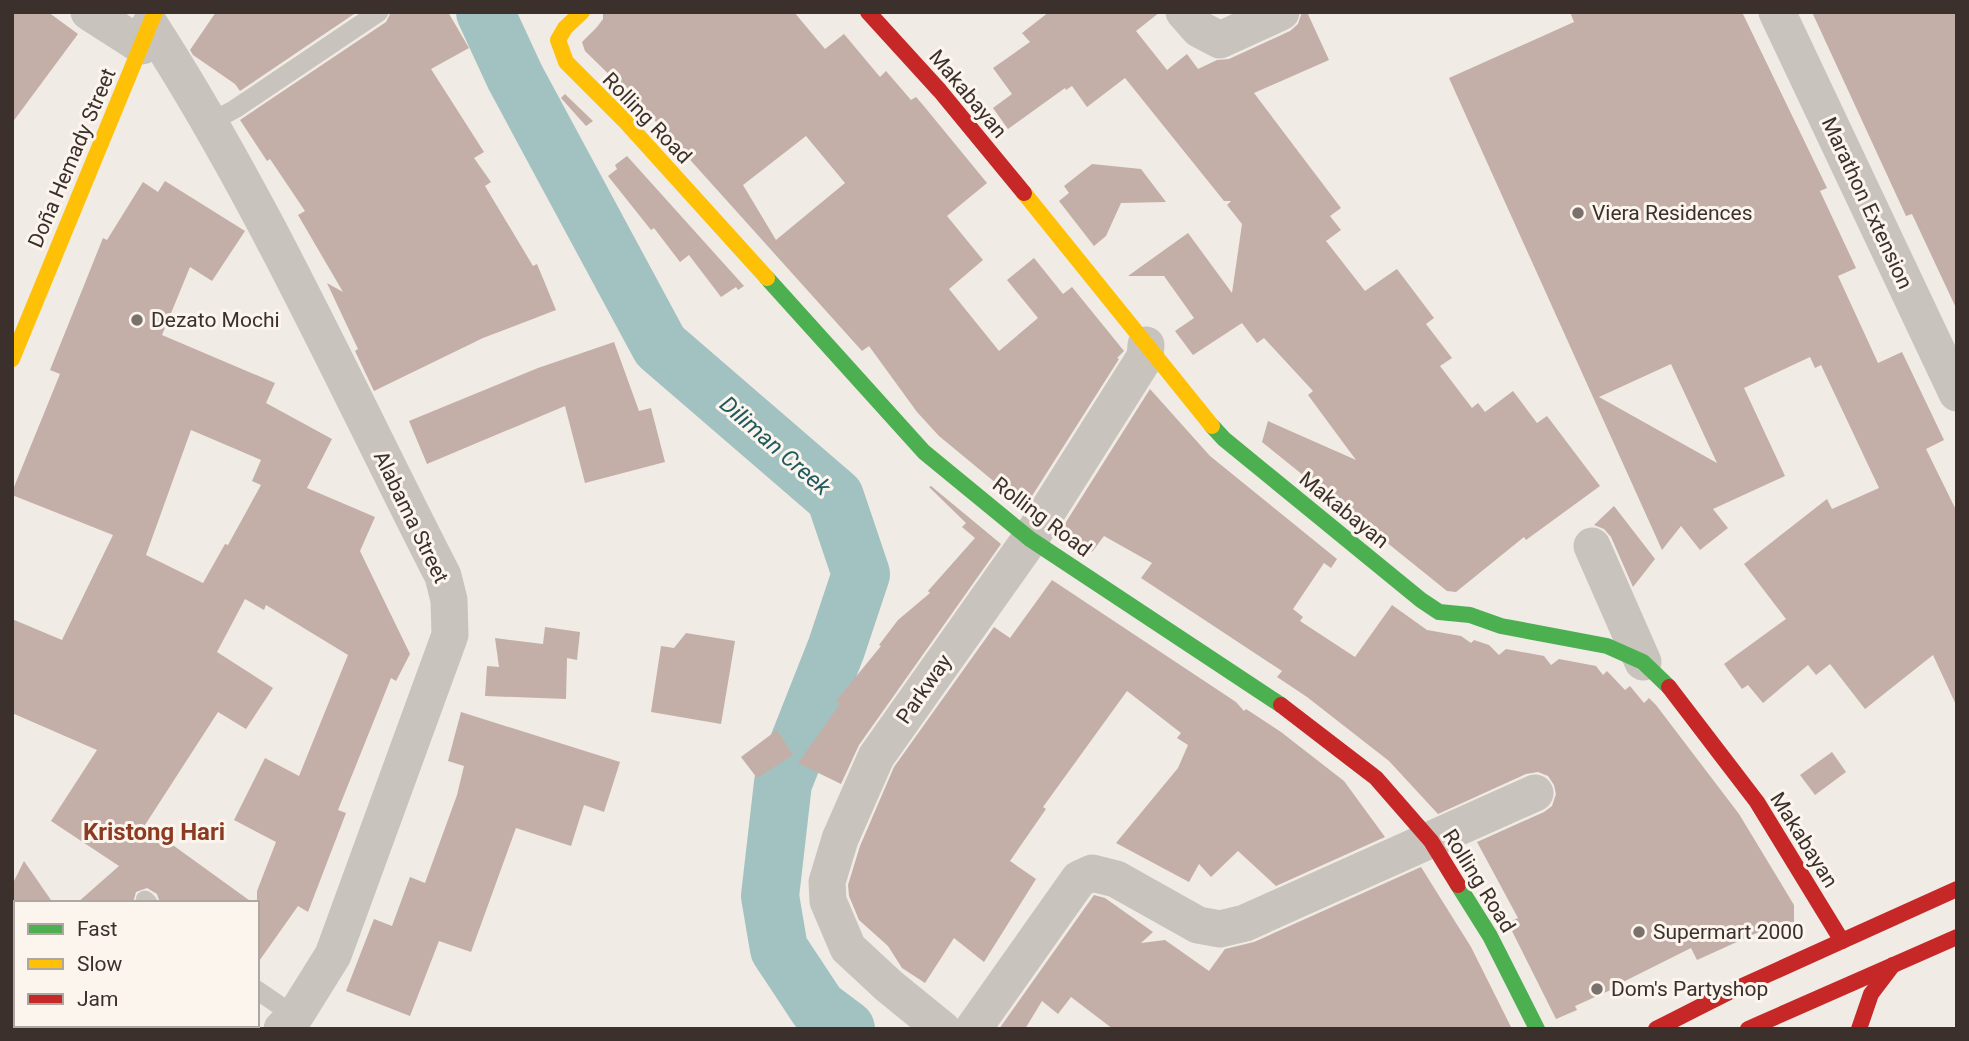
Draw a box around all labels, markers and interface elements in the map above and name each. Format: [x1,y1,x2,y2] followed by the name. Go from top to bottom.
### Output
[924,45,1012,143] street label: Makabayan
[23,65,121,251] street label: Doña Hemady Street
[598,68,696,168] street label: Rolling Road
[1817,113,1917,293] street label: Marathon Extension
[1592,201,1753,225] place label: Viera Residences
[1570,205,1586,221] marker: Viera Residences
[151,308,280,332] place label: Dezato Mochi
[129,312,145,328] marker: Dezato Mochi
[714,391,836,502] water label: Diliman Creek
[369,447,453,587] street label: Alabama Street
[1295,467,1393,553] street label: Makabayan
[988,472,1096,562] street label: Rolling Road
[891,650,957,728] street label: Parkway
[1765,788,1843,892] street label: Makabayan
[83,818,225,846] district label: Kristong Hari
[1438,825,1520,937] street label: Rolling Road
[14,901,259,1027] legend
[77,917,118,941] text: Fast
[1653,920,1804,944] place label: Supermart 2000
[1631,924,1647,940] marker: Supermart 2000
[77,952,123,976] text: Slow
[1611,977,1768,1001] place label: Dom's Partyshop
[1589,981,1605,997] marker: Dom's Partyshop
[77,987,118,1011] text: Jam

